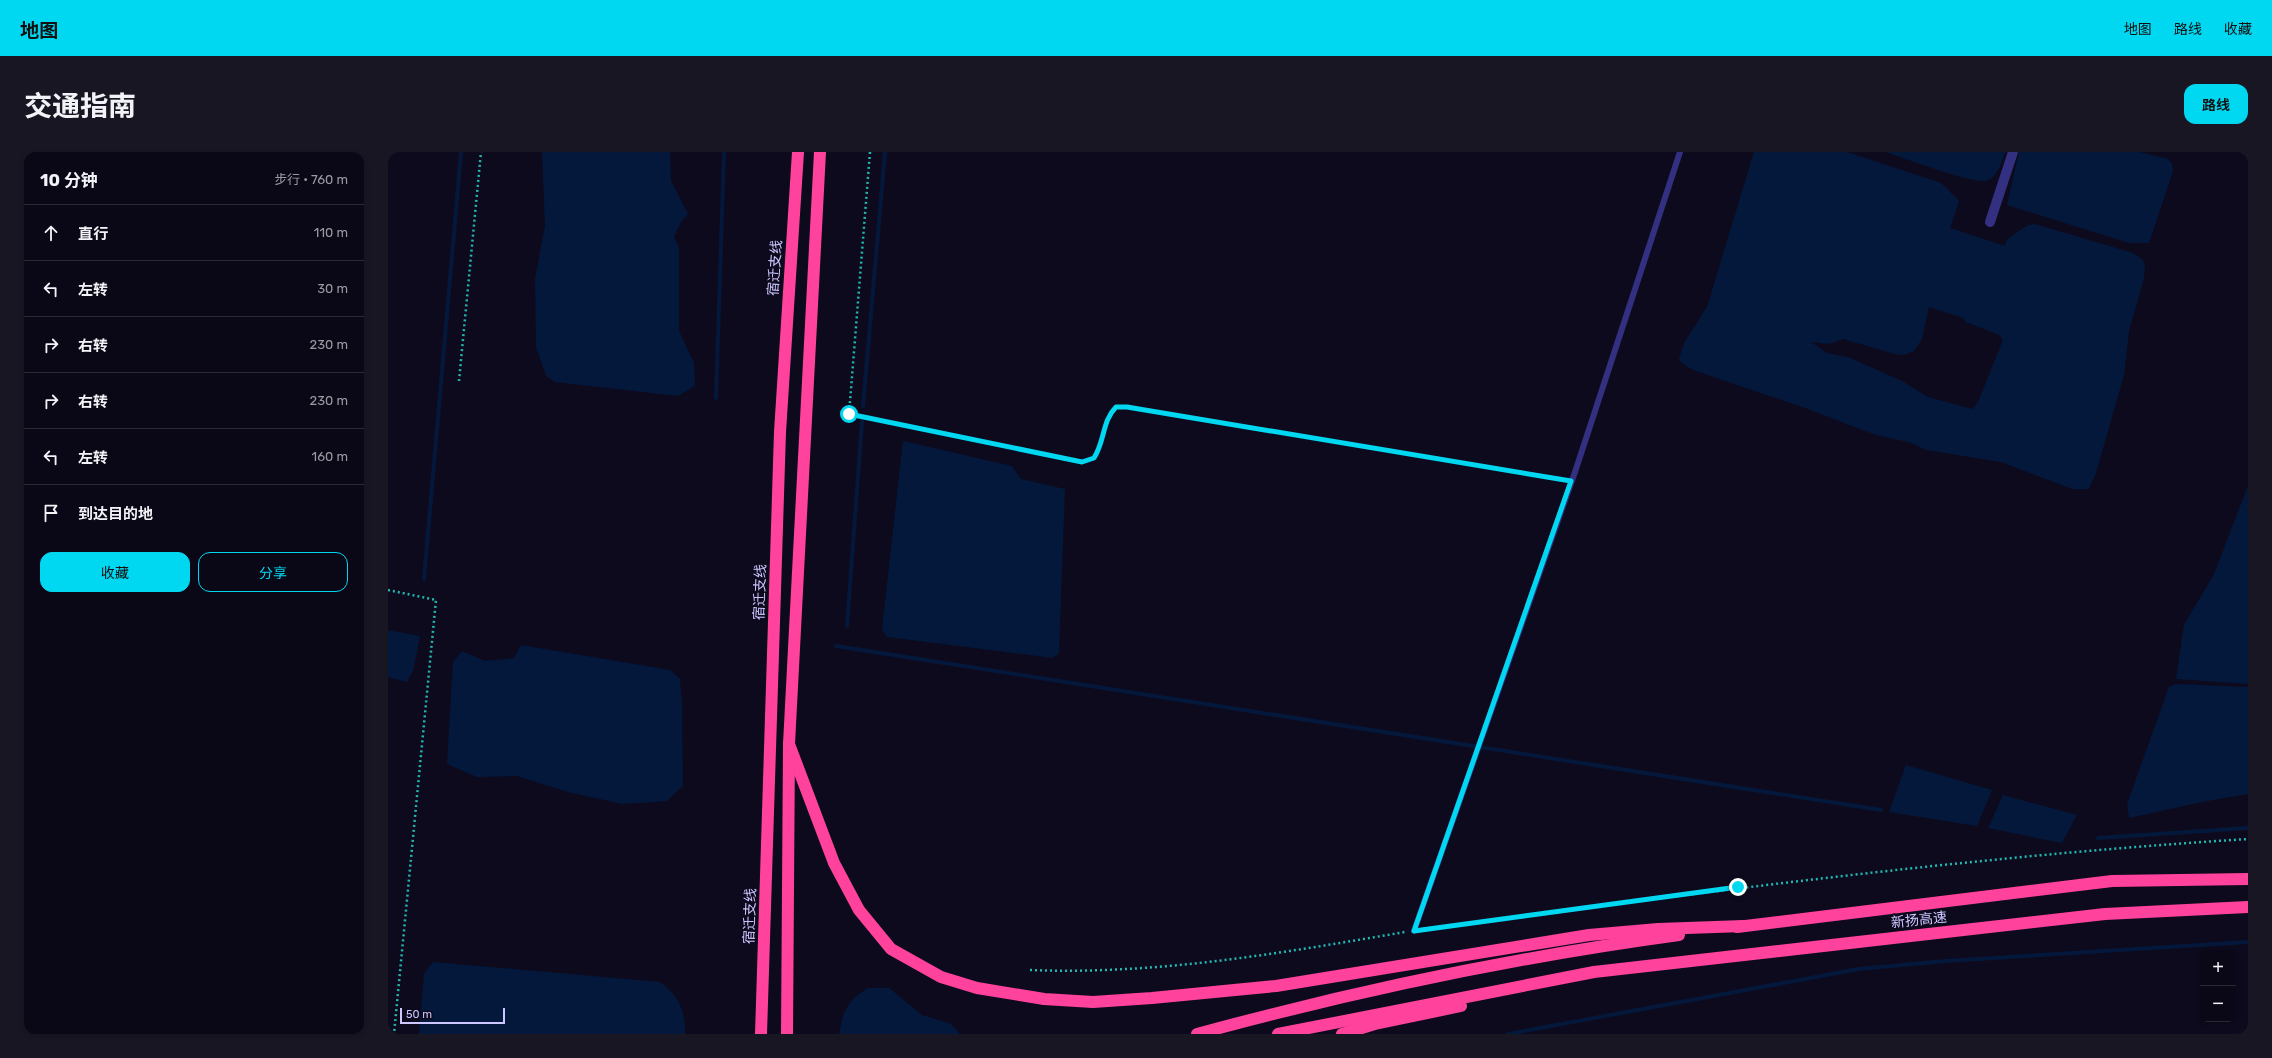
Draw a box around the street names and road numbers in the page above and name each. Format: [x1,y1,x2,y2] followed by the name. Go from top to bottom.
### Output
[765,239,785,297] street label: 宿迁支线
[751,564,769,620] street label: 宿迁支线
[741,888,759,944] street label: 宿迁支线
[1890,909,1948,931] street label: 新扬高速

